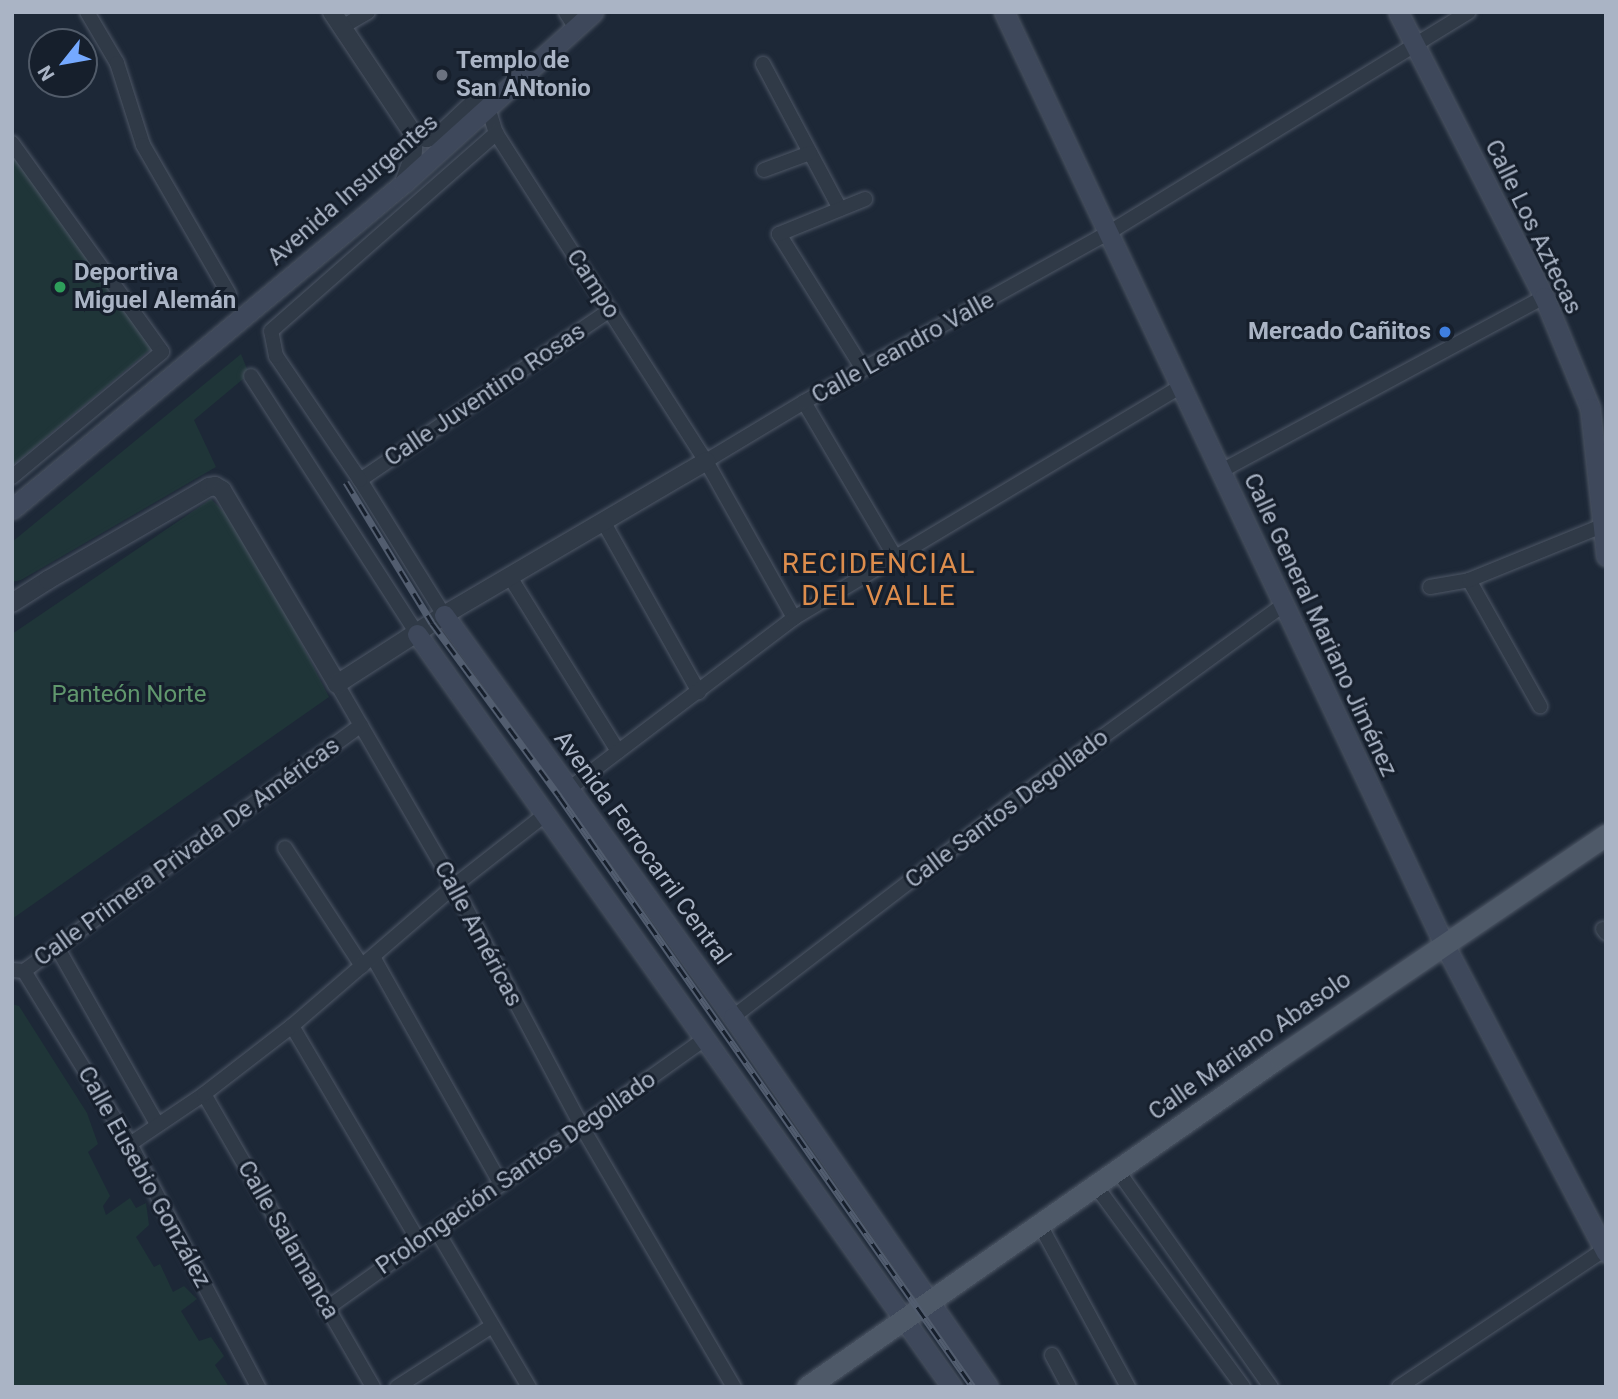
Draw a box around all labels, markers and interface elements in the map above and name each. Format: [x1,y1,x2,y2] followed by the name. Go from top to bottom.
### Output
[28,28,98,98] north arrow
[456,47,591,103] place label: Templo de San ANtonio
[33,61,60,85] text: N
[434,67,450,83] marker: Templo de San ANtonio
[262,108,444,272] street label: Avenida Insurgentes
[1478,135,1588,319] street label: Calle Los Aztecas
[560,244,626,324] street label: Campo
[74,259,236,315] place label: Deportiva Miguel Alemán
[52,279,68,295] marker: Deportiva Miguel Alemán
[807,286,999,410] street label: Calle Leandro Valle
[379,317,591,473] street label: Calle Juventino Rosas
[1248,318,1431,346] place label: Mercado Cañitos
[1437,324,1453,340] marker: Mercado Cañitos
[1237,469,1403,781] street label: Calle General Mariano Jiménez
[783,547,975,613] district label: RECIDENCIAL DEL VALLE
[52,681,206,709] park label: Panteón Norte
[900,723,1114,895] street label: Calle Santos Degollado
[548,726,736,970] street label: Avenida Ferrocarril Central
[29,731,345,973] street label: Calle Primera Privada De Américas
[428,856,528,1012] street label: Calle Américas
[1143,965,1357,1127] street label: Calle Mariano Abasolo
[71,1061,217,1293] street label: Calle Eusebio González
[370,1065,662,1281] street label: Prolongación Santos Degollado
[231,1156,345,1324] street label: Calle Salamanca

